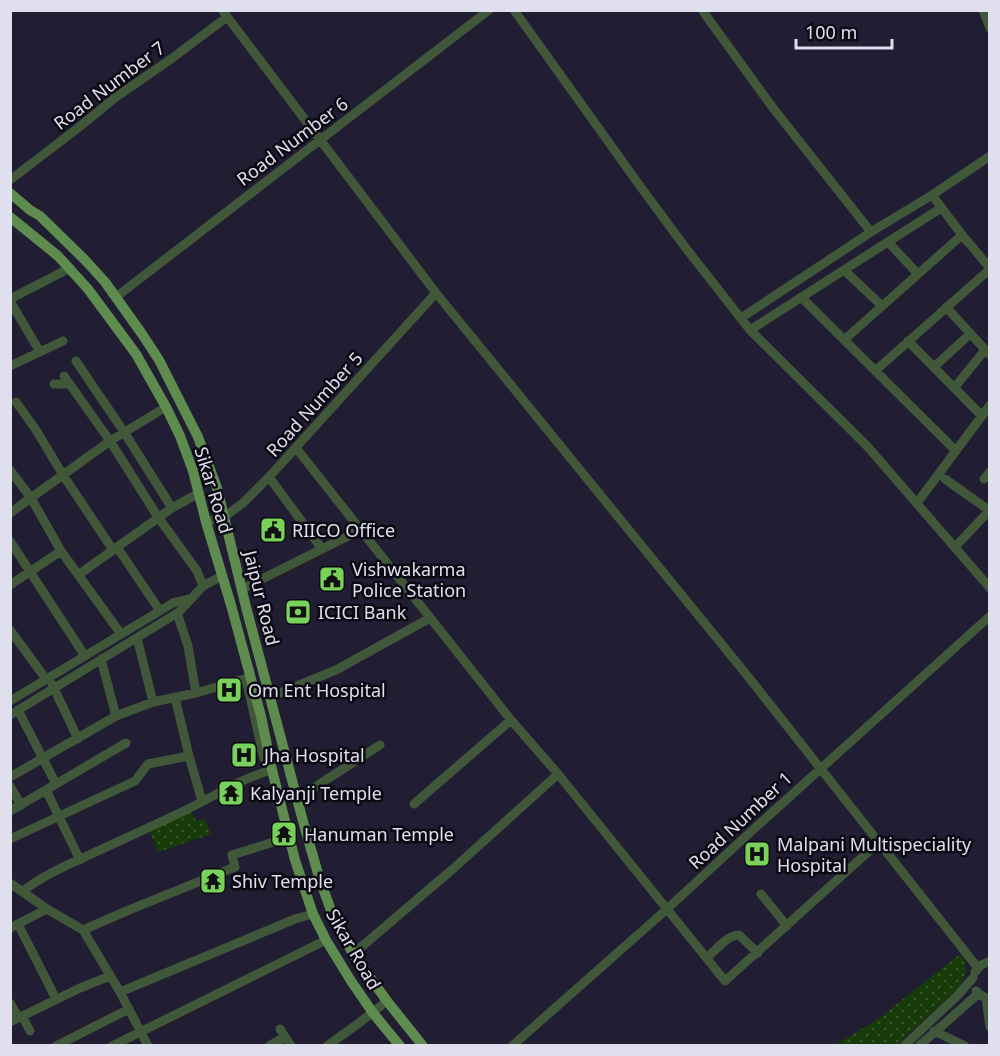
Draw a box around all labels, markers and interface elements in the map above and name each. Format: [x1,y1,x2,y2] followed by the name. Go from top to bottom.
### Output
[796,12,892,50] scale bar
[805,20,857,44] text: 100 m
[49,35,169,135] street label: Road Number 7
[232,91,352,191] street label: Road Number 6
[261,346,367,462] street label: Road Number 5
[189,444,239,536] street label: Sikar Road
[258,515,288,545] public building icon: RIICO Office
[292,518,395,542] place label: RIICO Office
[238,546,285,648] street label: Jaipur Road
[352,557,466,602] place label: Vishwakarma Police Station
[317,564,347,594] public building icon: Vishwakarma Police Station
[283,597,313,627] bank icon: ICICI Bank
[318,600,407,624] place label: ICICI Bank
[214,675,244,705] hospital icon: Om Ent Hospital
[248,678,386,702] place label: Om Ent Hospital
[229,740,259,770] hospital icon: Jha Hospital
[262,743,365,767] place label: Jha Hospital
[683,766,797,874] street label: Road Number 1
[216,778,246,808] temple icon: Kalyanji Temple
[250,781,382,805] place label: Kalyanji Temple
[269,819,299,849] temple icon: Hanuman Temple
[304,822,454,846] place label: Hanuman Temple
[777,832,972,877] place label: Malpani Multispeciality Hospital
[742,839,772,869] hospital icon: Malpani Multispeciality Hospital
[198,866,228,896] temple icon: Shiv Temple
[232,869,333,893] place label: Shiv Temple
[321,904,387,994] street label: Sikar Road

